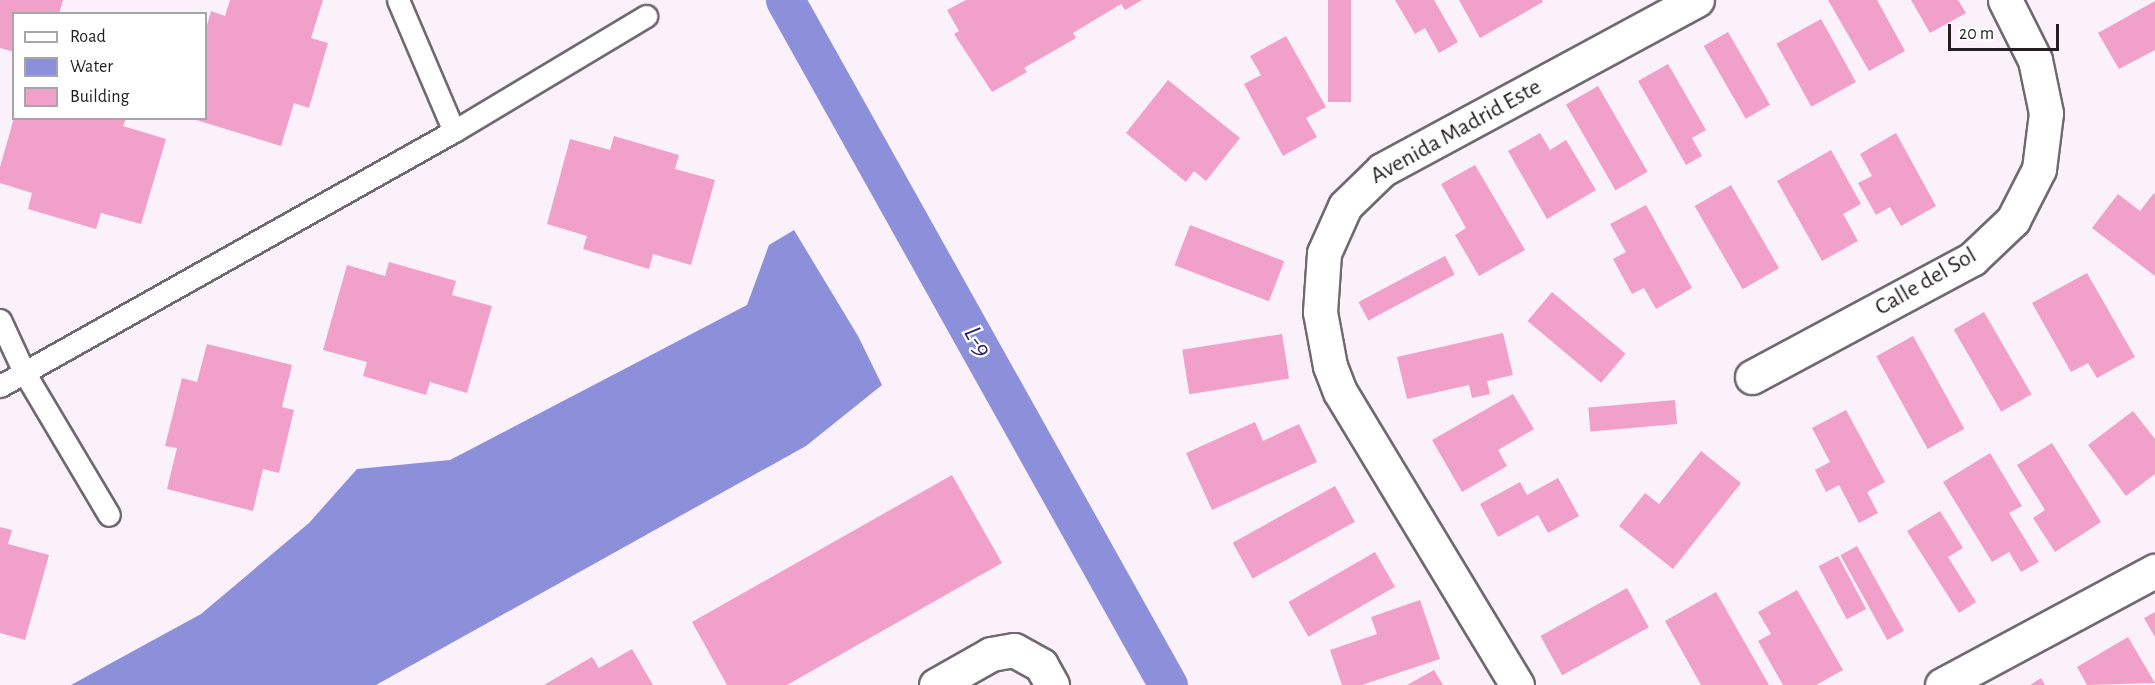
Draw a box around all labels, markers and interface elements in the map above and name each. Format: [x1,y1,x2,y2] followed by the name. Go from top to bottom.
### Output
[12,12,207,120] legend
[1951,12,2062,50] scale bar
[1959,25,1994,43] text: 20 m
[70,28,106,46] text: Road
[70,58,113,76] text: Water
[1366,73,1546,191] street label: Avenida Madrid Este
[70,88,129,106] text: Building
[1870,241,1982,323] street label: Calle del Sol
[956,321,998,363] water label: L-9

